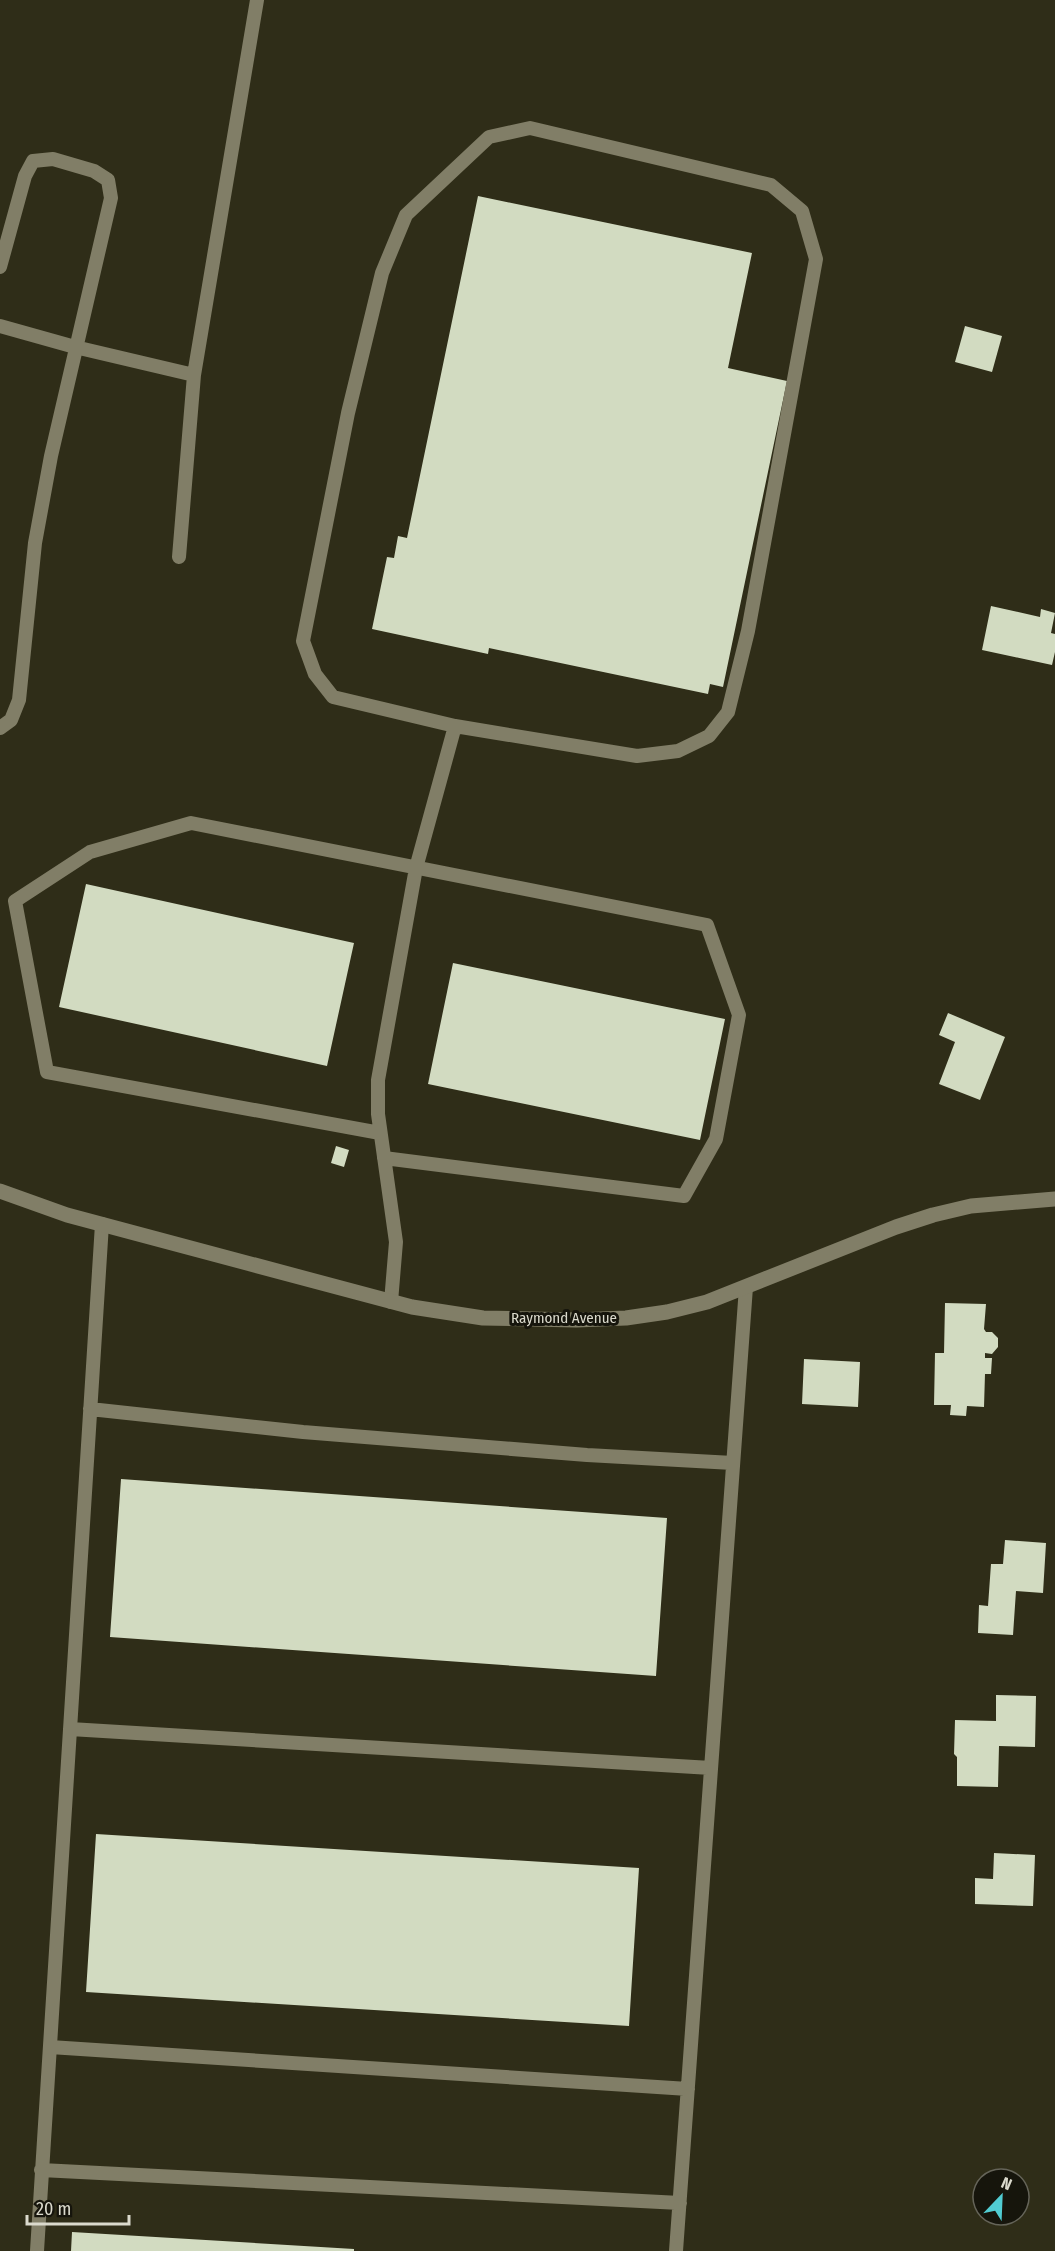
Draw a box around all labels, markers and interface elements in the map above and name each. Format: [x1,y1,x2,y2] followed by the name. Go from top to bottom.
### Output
[511,1309,617,1327] street label: Raymond Avenue
[971,2167,1031,2227] north arrow
[999,2173,1015,2194] text: N
[27,2188,129,2226] scale bar
[36,2198,71,2220] text: 20 m

